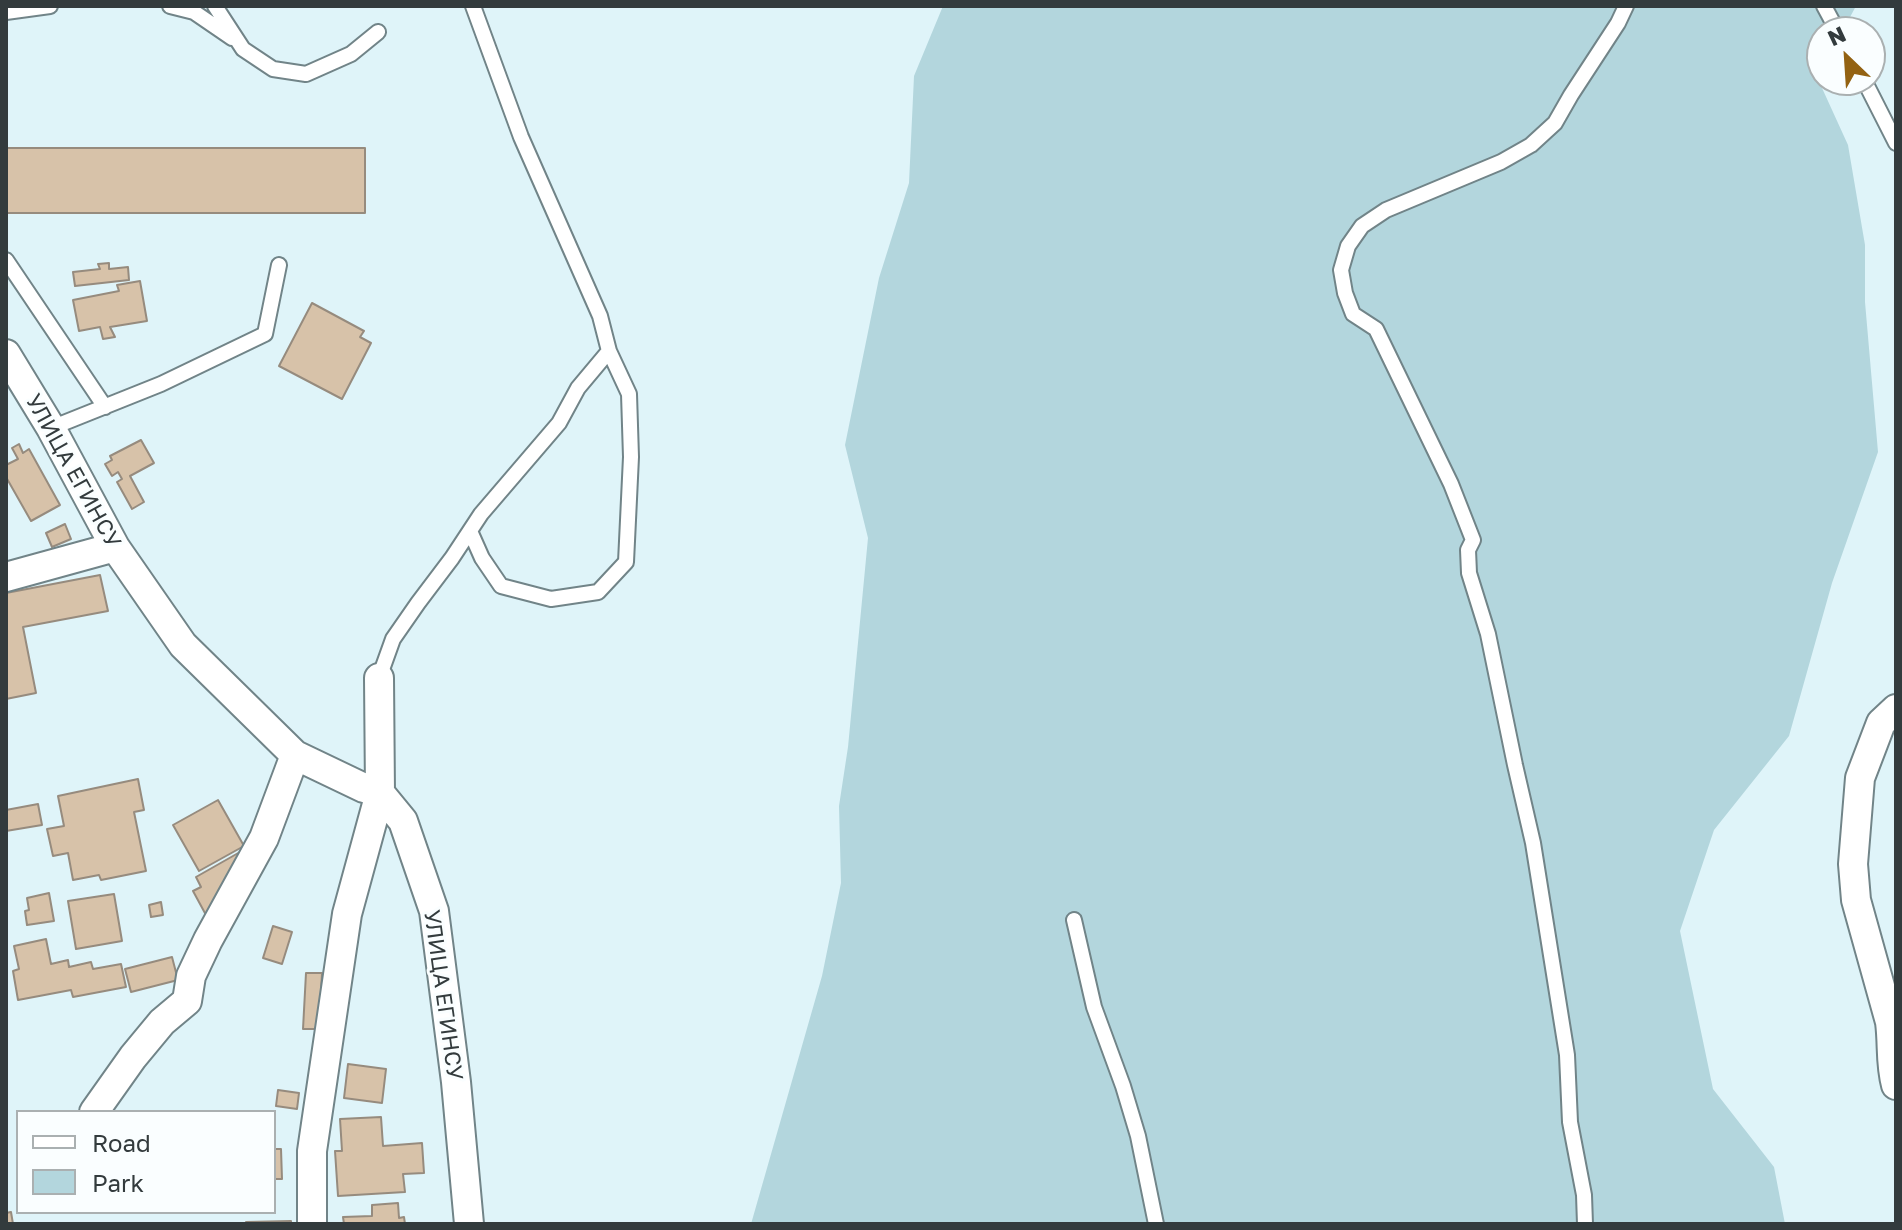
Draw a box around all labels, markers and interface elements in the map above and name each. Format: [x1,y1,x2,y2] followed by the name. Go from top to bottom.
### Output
[1806,16,1886,96] north arrow
[1823,20,1850,51] text: N
[20,389,126,553] street label: УЛИЦА ЕГИНСУ
[418,908,468,1082] street label: УЛИЦА ЕГИНСУ
[16,1110,276,1214] legend
[92,1128,151,1157] text: Road
[92,1168,144,1197] text: Park

